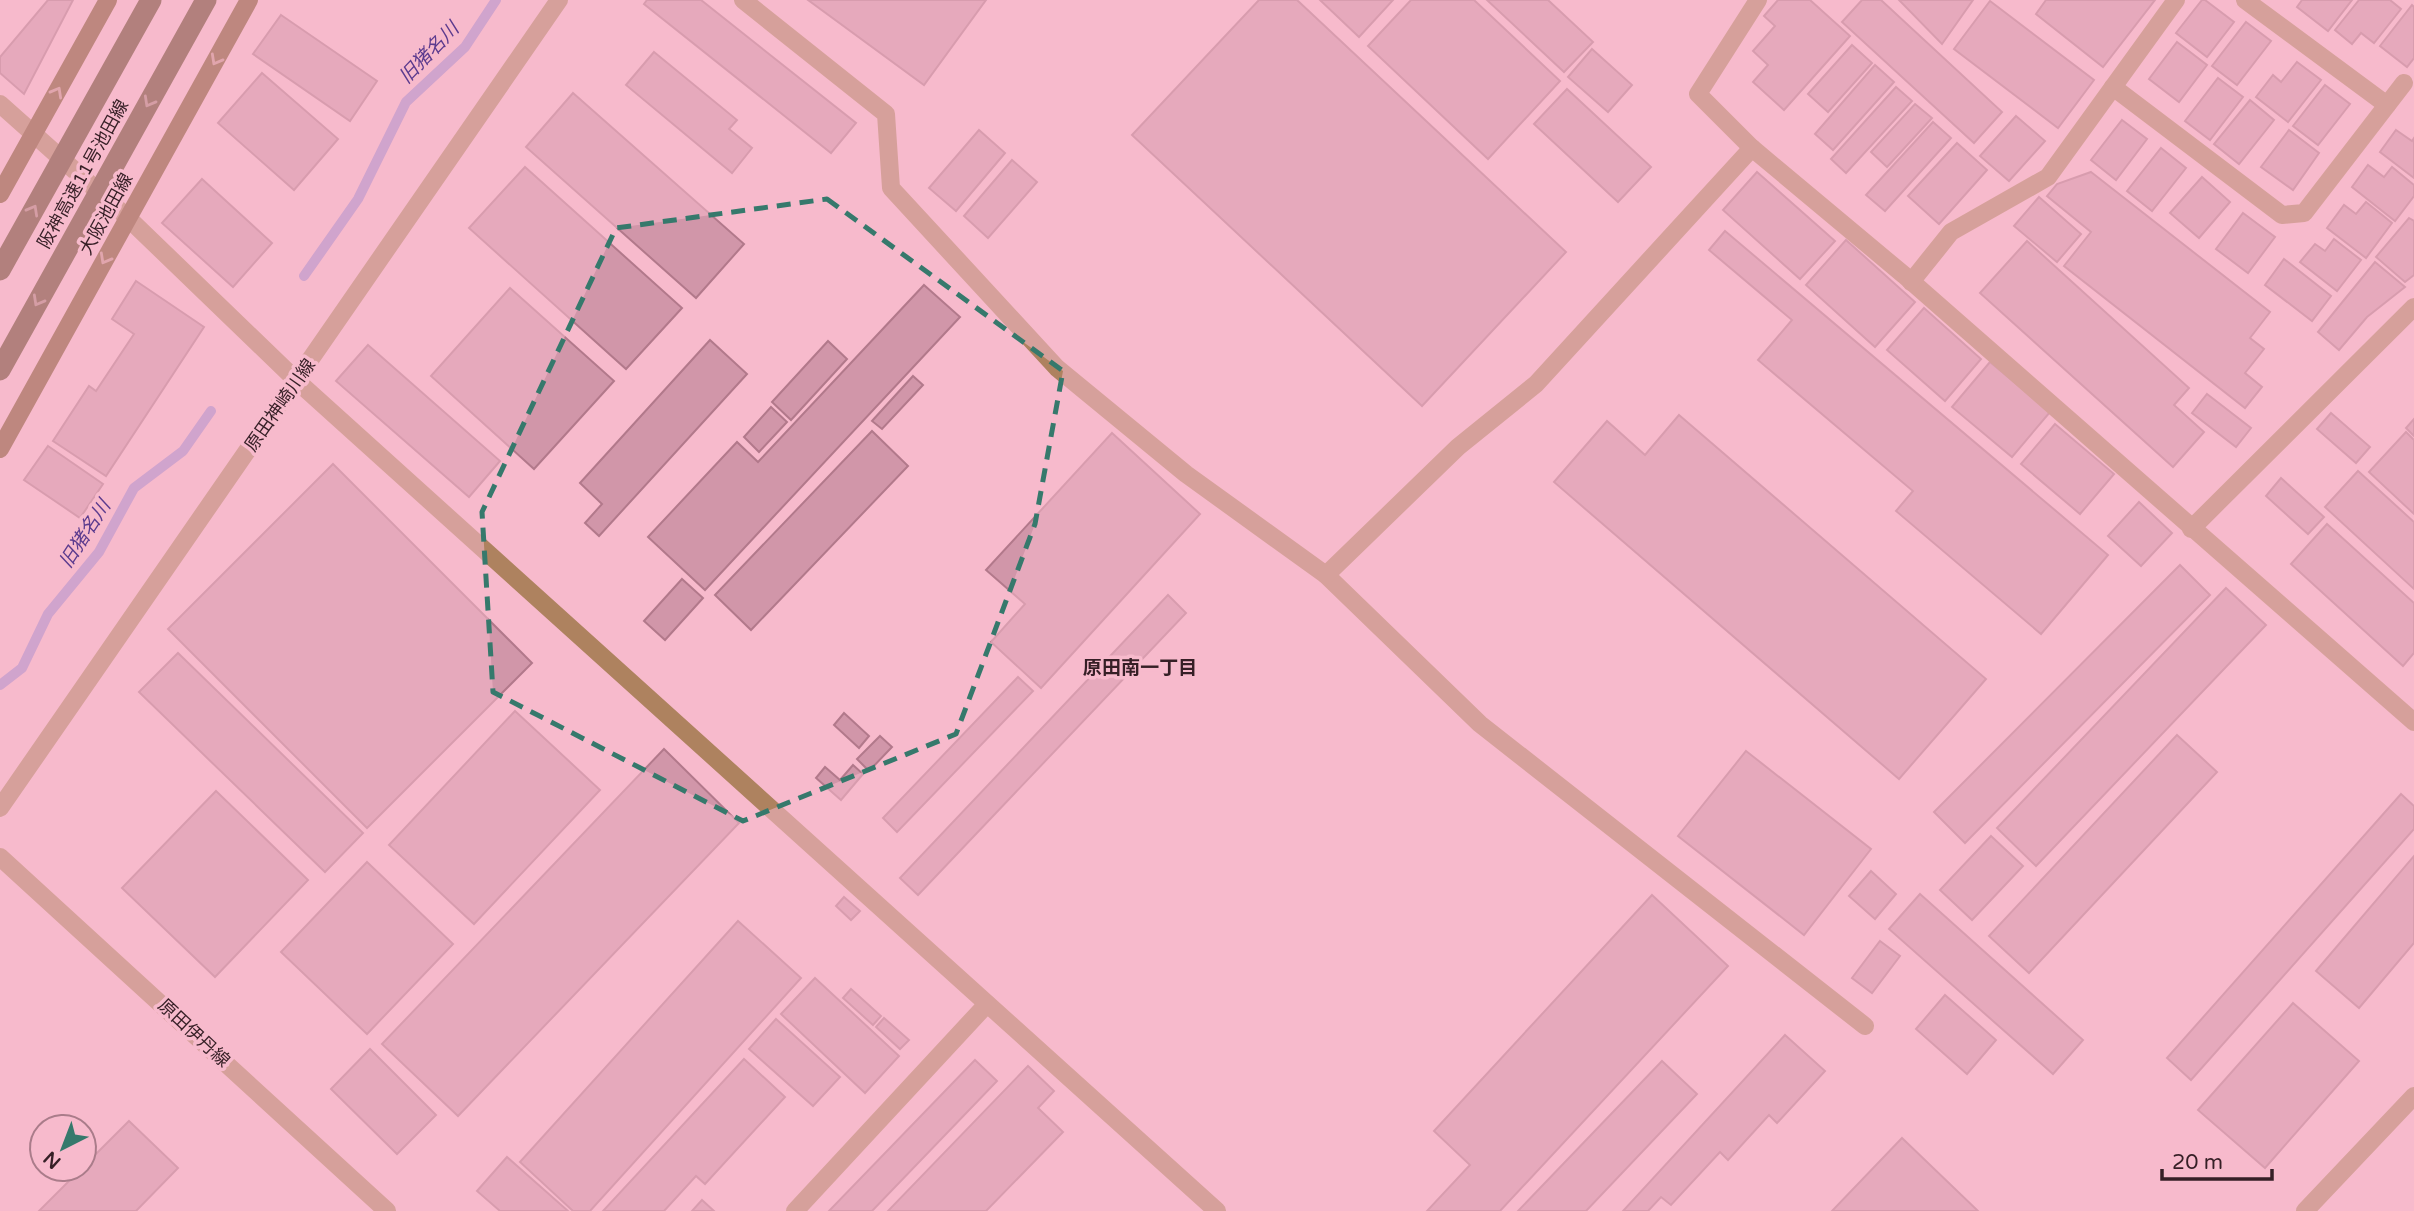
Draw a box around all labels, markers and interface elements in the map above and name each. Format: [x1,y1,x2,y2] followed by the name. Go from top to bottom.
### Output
[395,17,465,88] water label: 旧猪名川
[211,52,224,65] one-way arrow
[49,86,62,99] one-way arrow
[144,95,157,108] one-way arrow
[33,96,133,252] street label: 阪神高速11号池田線
[75,169,137,259] street label: 大阪池田線
[25,205,38,218] one-way arrow
[100,251,113,264] one-way arrow
[33,294,46,306] one-way arrow
[240,354,320,456] street label: 原田神崎川線
[55,494,116,572] water label: 旧猪名川
[1083,657,1197,679] district label: 原田南一丁目
[154,994,234,1072] street label: 原田伊丹線
[28,1113,98,1183] north arrow
[2162,1138,2272,1182] scale bar
[39,1147,65,1173] text: N
[2172,1150,2223,1175] text: 20 m

